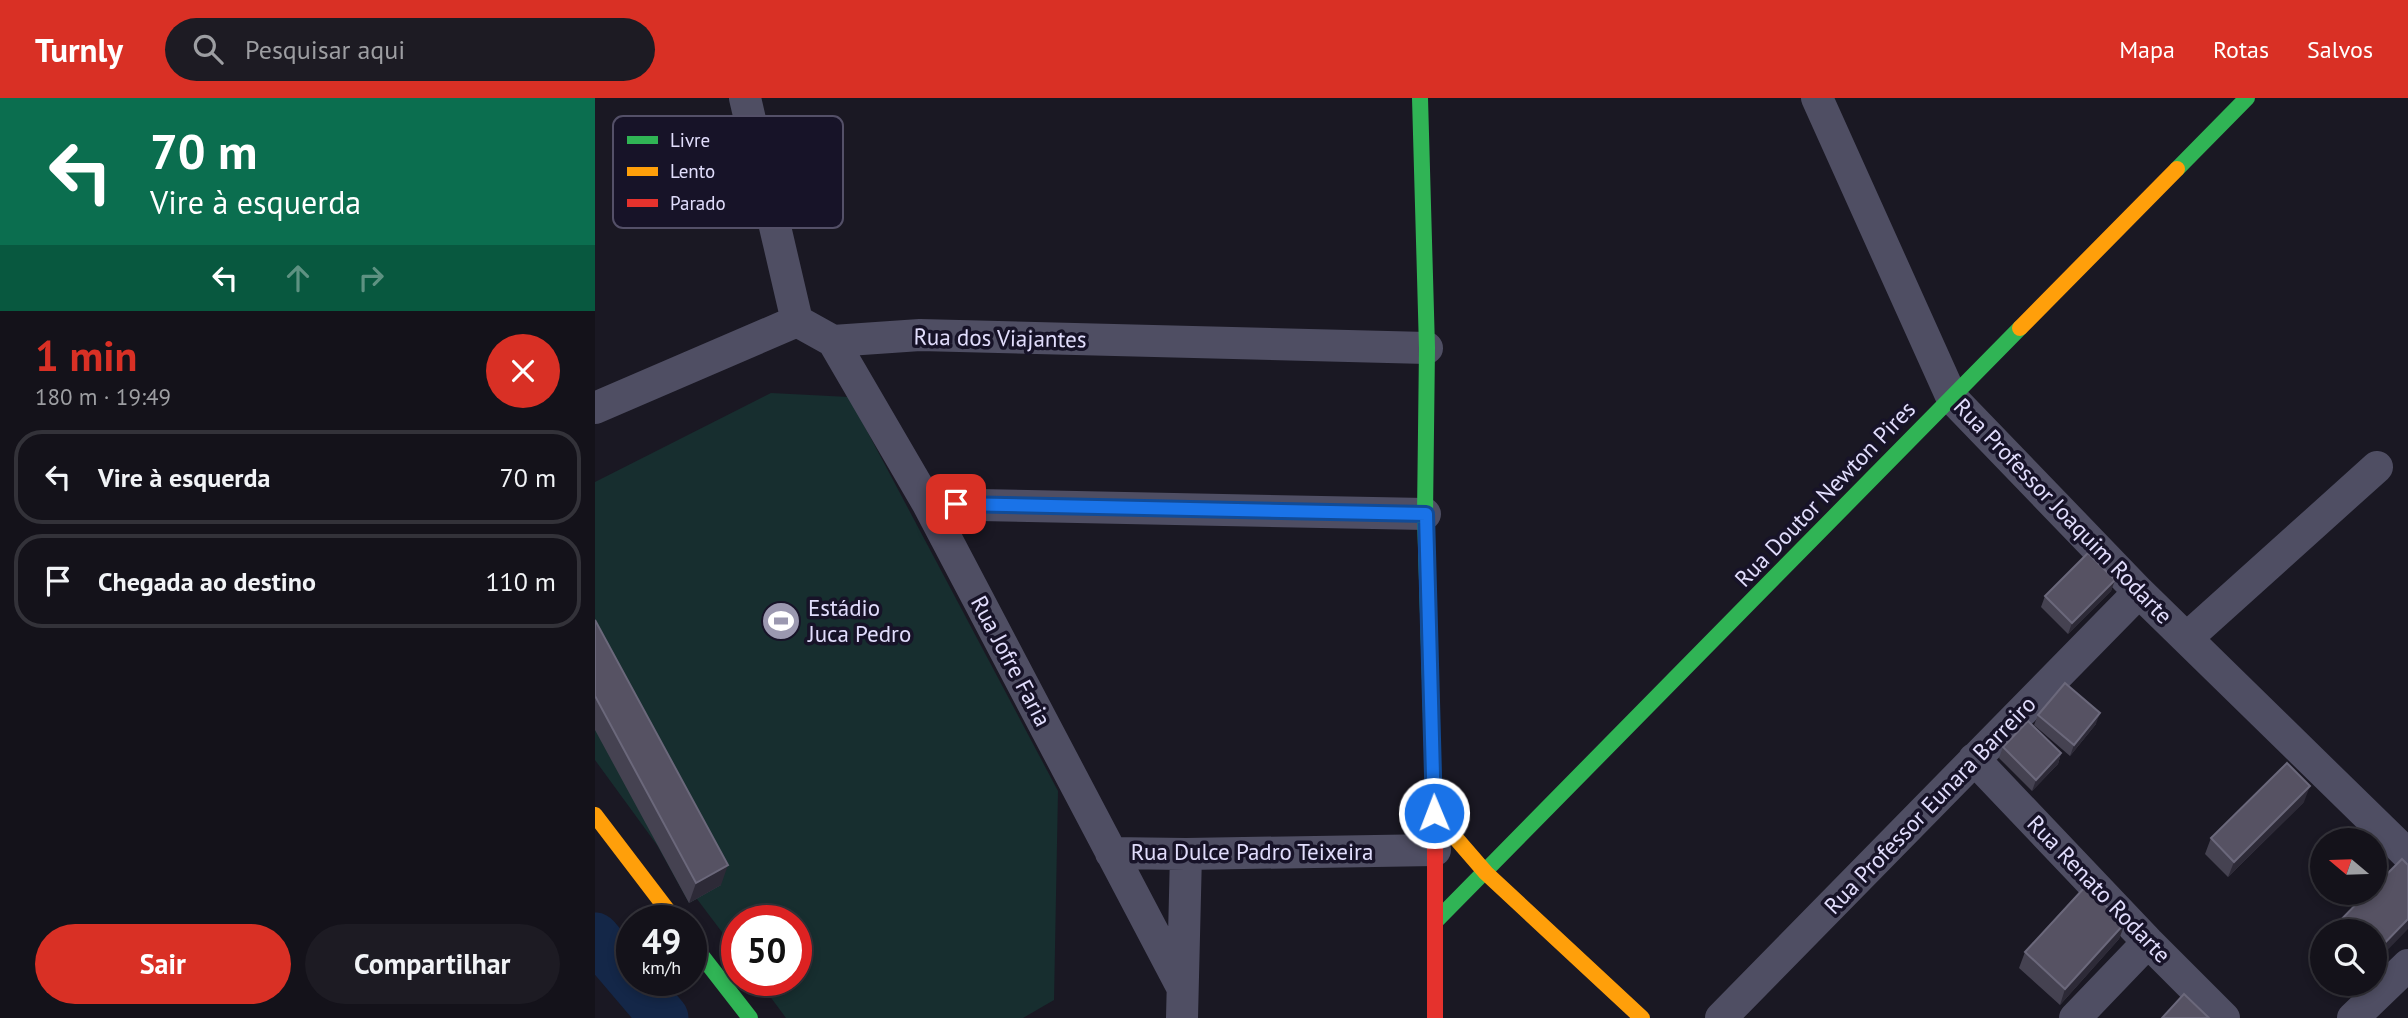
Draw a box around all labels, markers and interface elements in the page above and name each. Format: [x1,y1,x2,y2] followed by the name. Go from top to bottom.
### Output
[165,18,655,81] search box
[35,28,123,71] text: Turnly
[189,30,227,68] icon: search
[245,33,405,66] text: Pesquisar aqui
[2119,34,2175,65] text: Mapa
[2213,34,2269,65] text: Rotas
[2307,34,2373,65] text: Salvos
[613,116,843,228] legend
[150,119,257,183] text: 70 m
[35,126,126,217] icon: left
[670,128,710,152] text: Livre
[670,159,715,183] text: Lento
[150,181,361,223] text: Vire à esquerda
[670,191,726,215] text: Parado
[206,259,244,297] icon: left
[279,259,317,297] icon: ahead
[352,259,390,297] icon: right
[913,321,1087,354] street label: Rua dos Viajantes
[35,328,137,383] text: 1 min
[486,334,560,408] button: close
[35,382,171,411] text: 180 m · 19:49
[1948,392,2179,629] street label: Rua Professor Joaquim Rodarte
[1728,395,1921,593] street label: Rua Doutor Newton Pires
[39,458,77,496] icon: left
[98,461,270,494] text: Vire à esquerda
[500,461,556,494] text: 70 m
[926,474,986,534] pin
[937,485,975,523] icon: arrive
[39,562,77,600] icon: arrive
[98,565,316,598] text: Chegada ao destino
[485,565,556,598] text: 110 m
[965,590,1058,731] street label: Rua Jofre Faria
[807,593,911,648] place label: Estádio Juca Pedro
[760,600,802,642] sports icon: Estádio Juca Pedro
[1818,689,2042,920] street label: Rua Professor Eunara Barreiro
[1397,776,1471,850] position arrow
[2022,809,2177,969] street label: Rua Renato Rodarte
[2310,828,2387,905] north arrow
[2310,828,2387,996] map controls
[1131,837,1373,866] street label: Rua Dulce Padro Teixeira
[721,905,812,996] speed limit sign: 50
[642,918,681,964] text: 49
[2310,919,2387,996] button: search
[35,924,291,1004] button: Sair
[305,924,560,1004] button: Compartilhar
[642,956,681,979] text: km/h

